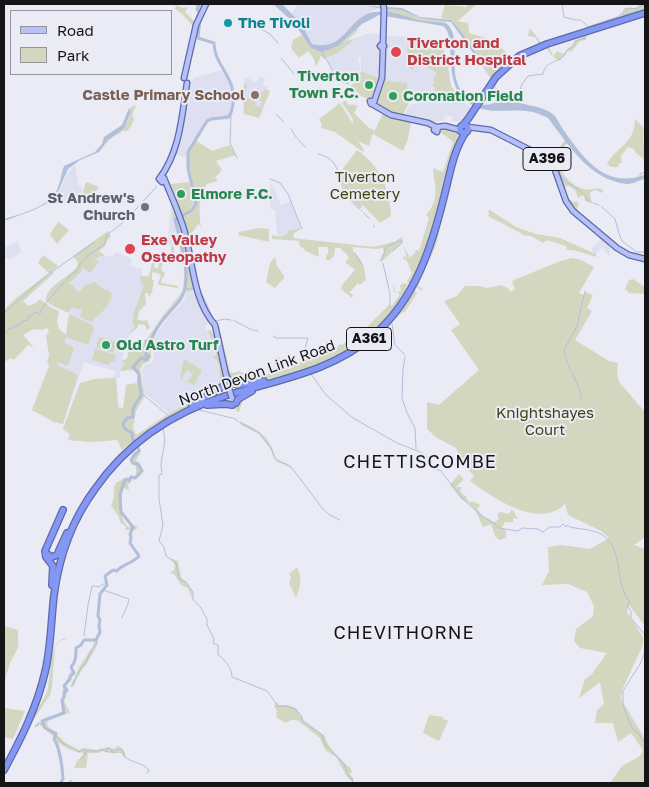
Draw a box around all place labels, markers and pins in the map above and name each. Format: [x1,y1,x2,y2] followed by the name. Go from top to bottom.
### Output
[238,14,310,32] place label: The Tivoli
[222,17,234,29] marker: The Tivoli
[407,34,526,69] place label: Tiverton and District Hospital
[389,45,403,59] marker: Tiverton and District Hospital
[289,67,359,102] place label: Tiverton Town F.C.
[363,79,375,91] marker: Tiverton Town F.C.
[82,86,245,104] place label: Castle Primary School
[403,87,523,105] place label: Coronation Field
[249,89,261,101] marker: Castle Primary School
[387,90,399,102] marker: Coronation Field
[191,185,273,203] place label: Elmore F.C.
[175,188,187,200] marker: Elmore F.C.
[47,189,135,224] place label: St Andrew's Church
[139,201,151,213] marker: St Andrew's Church
[141,231,226,266] place label: Exe Valley Osteopathy
[123,242,137,256] marker: Exe Valley Osteopathy
[116,336,218,354] place label: Old Astro Turf
[100,339,112,351] marker: Old Astro Turf

